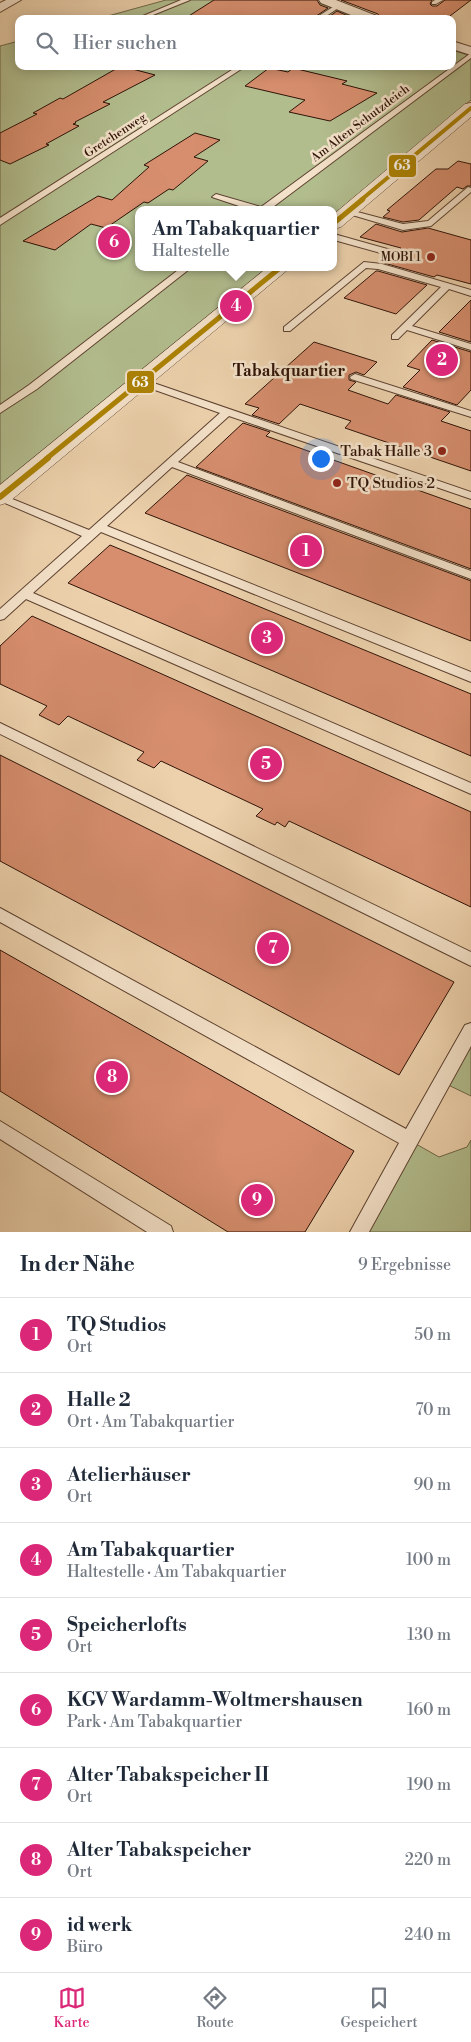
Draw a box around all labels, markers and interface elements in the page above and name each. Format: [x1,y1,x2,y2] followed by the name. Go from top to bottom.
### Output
[15,15,456,70] search box
[33,29,61,57] icon: search
[73,31,177,55] text: Hier suchen
[307,81,413,166] street label: Am Alten Schutzdeich
[81,109,150,161] street label: Gretchenweg
[388,154,417,178] line badge: 63
[393,157,411,175] text: 63
[135,206,337,271] popup
[152,217,320,241] text: Am Tabakquartier
[98,223,130,261] pin: 6
[152,241,230,261] text: Haltestelle
[380,250,422,265] place label: MOBI 1
[425,251,437,263] marker: MOBI 1
[220,287,252,325] pin: 4
[426,341,458,379] pin: 2
[233,361,345,381] district label: Tabakquartier
[126,370,155,394] line badge: 63
[131,374,149,392] text: 63
[340,442,432,461] place label: Tabak Halle 3
[436,445,448,457] marker: Tabak Halle 3
[308,446,334,472] your location
[347,474,435,493] place label: TQ Studios 2
[331,477,343,489] marker: TQ Studios 2
[290,532,322,570] pin: 1
[251,619,283,657] pin: 3
[250,745,282,783] pin: 5
[257,929,289,967] pin: 7
[96,1058,128,1096] pin: 8
[241,1181,273,1219] pin: 9
[20,1252,135,1278] text: In der Nähe
[358,1255,451,1275] text: 9 Ergebnisse
[67,1313,166,1337] text: TQ Studios
[32,1325,40,1345] text: 1
[414,1325,451,1345] text: 50 m
[67,1337,93,1357] text: Ort
[67,1388,131,1412] text: Halle 2
[31,1400,41,1420] text: 2
[415,1400,451,1420] text: 70 m
[67,1412,234,1432] text: Ort · Am Tabakquartier
[67,1463,191,1487] text: Atelierhäuser
[31,1475,41,1495] text: 3
[413,1475,451,1495] text: 90 m
[67,1487,93,1507] text: Ort
[67,1538,235,1562] text: Am Tabakquartier
[31,1550,41,1570] text: 4
[406,1550,451,1570] text: 100 m
[67,1562,287,1582] text: Haltestelle · Am Tabakquartier
[67,1613,187,1637] text: Speicherlofts
[31,1625,41,1645] text: 5
[407,1625,451,1645] text: 130 m
[67,1637,93,1657] text: Ort
[67,1688,363,1712] text: KGV Wardamm-Woltmershausen
[31,1700,41,1720] text: 6
[407,1700,451,1720] text: 160 m
[67,1712,242,1732] text: Park · Am Tabakquartier
[67,1763,269,1787] text: Alter Tabakspeicher II
[31,1775,41,1795] text: 7
[407,1775,451,1795] text: 190 m
[67,1787,93,1807] text: Ort
[67,1838,251,1862] text: Alter Tabakspeicher
[31,1850,41,1870] text: 8
[405,1850,451,1870] text: 220 m
[67,1862,93,1882] text: Ort
[67,1913,132,1937] text: id werk
[31,1925,41,1945] text: 9
[404,1925,451,1945] text: 240 m
[67,1937,103,1957] text: Büro
[53,1984,90,2032] tab: Karte
[196,1984,234,2032] tab: Route
[341,1984,418,2032] tab: Gespeichert

